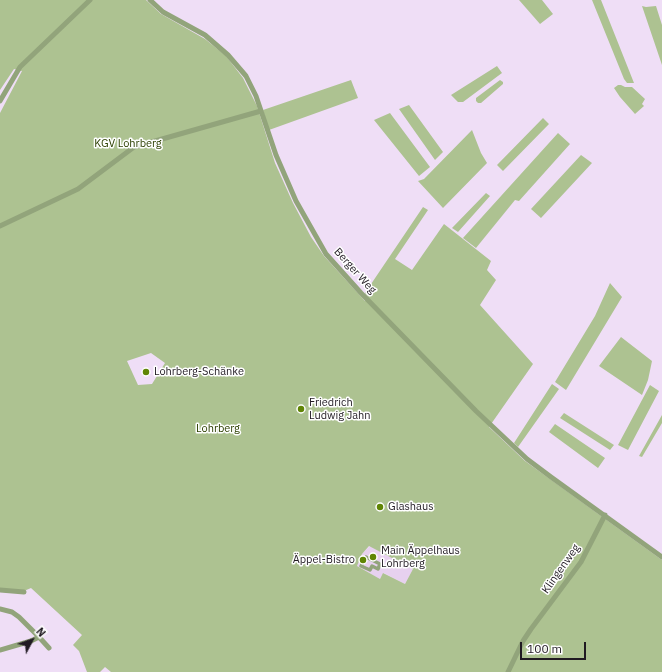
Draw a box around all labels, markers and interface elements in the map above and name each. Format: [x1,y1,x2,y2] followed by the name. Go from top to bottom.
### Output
[94,137,162,151] park label: KGV Lohrberg
[331,245,379,297] street label: Berger Weg
[154,365,244,379] place label: Lohrberg-Schänke
[141,367,151,377] marker: Lohrberg-Schänke
[309,396,371,422] place label: Friedrich Ludwig Jahn
[296,404,306,414] marker: Friedrich Ludwig Jahn
[196,422,240,436] park label: Lohrberg
[388,500,434,514] place label: Glashaus
[375,502,385,512] marker: Glashaus
[539,542,583,596] street label: Klingenweg
[381,544,460,570] place label: Main Äppelhaus Lohrberg
[368,552,378,562] marker: Main Äppelhaus Lohrberg
[293,553,355,567] place label: Äppel-Bistro
[358,555,368,565] marker: Äppel-Bistro
[12,620,52,660] north arrow
[33,625,49,640] text: N
[522,634,588,660] scale bar
[527,641,562,656] text: 100 m

